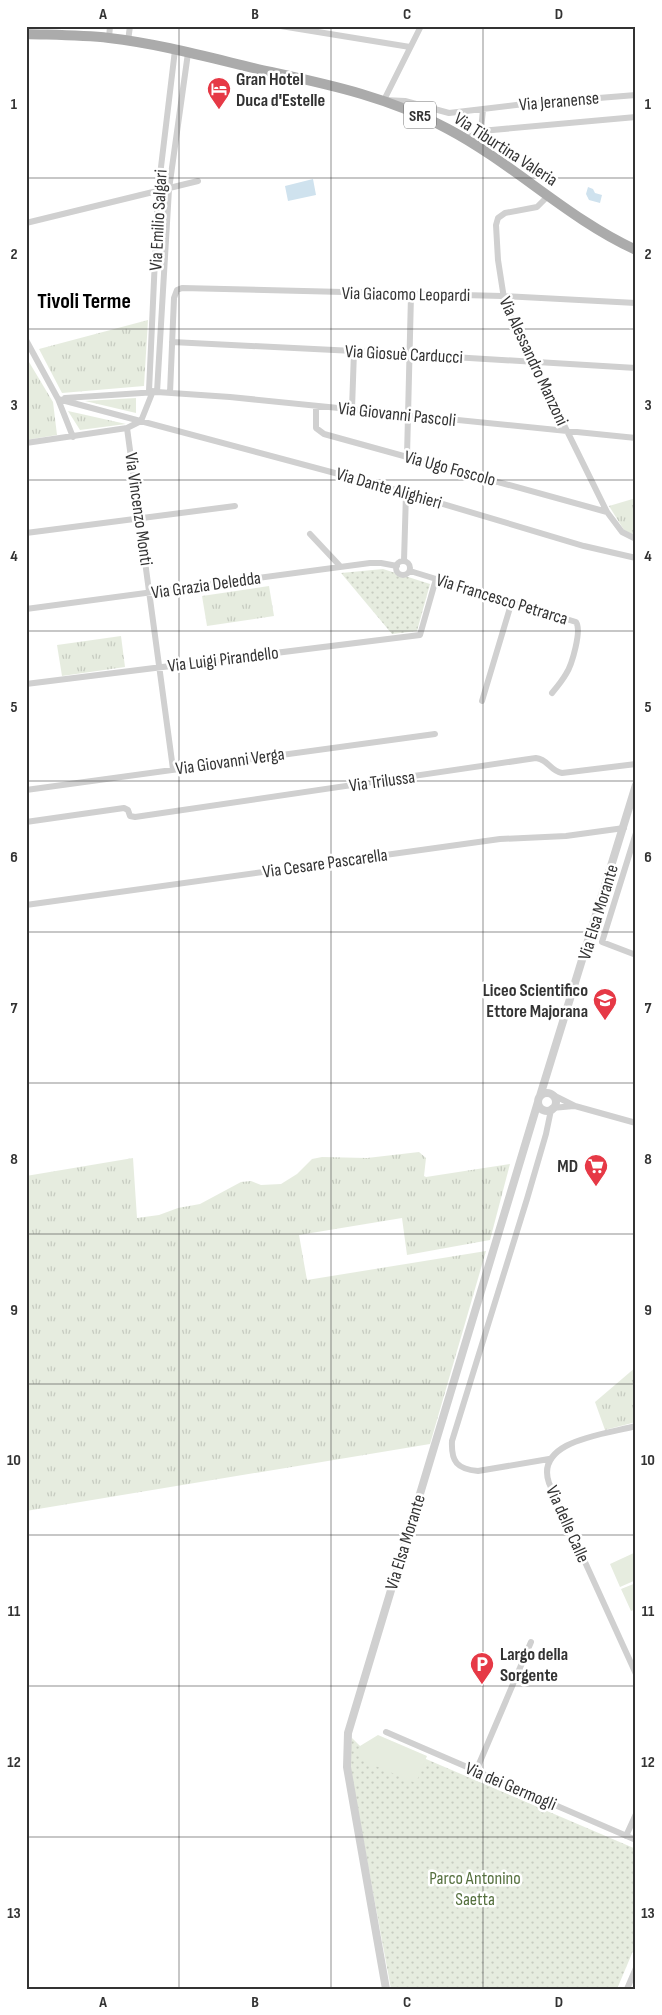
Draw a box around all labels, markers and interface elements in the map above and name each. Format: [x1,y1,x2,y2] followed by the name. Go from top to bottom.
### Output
[98,5,107,24] text: A
[251,5,259,24] text: B
[403,5,411,24] text: C
[555,5,563,24] text: D
[236,69,325,111] place label: Gran Hotel Duca d'Estelle
[206,76,232,110] hotel icon: Gran Hotel Duca d'Estelle
[518,88,600,115] street label: Via Jeranense
[11,95,18,114] text: 1
[645,95,652,114] text: 1
[404,102,436,128] road number: SR5
[450,108,561,191] street label: Via Tiburtina Valeria
[145,169,172,271] street label: Via Emilio Salgari
[10,245,18,264] text: 2
[644,245,652,264] text: 2
[342,283,470,306] street label: Via Giacomo Leopardi
[37,288,131,315] district label: Tivoli Terme
[494,293,573,429] street label: Via Alessandro Manzoni
[344,341,463,368] street label: Via Giosuè Carducci
[10,396,18,415] text: 3
[644,396,652,415] text: 3
[337,398,457,431] street label: Via Giovanni Pascoli
[402,446,498,491] street label: Via Ugo Foscolo
[120,451,157,567] street label: Via Vincenzo Monti
[333,463,444,514] street label: Via Dante Alighieri
[10,547,18,566] text: 4
[644,547,652,566] text: 4
[150,567,262,604] street label: Via Grazia Deledda
[433,569,570,630] street label: Via Francesco Petrarca
[166,642,280,677] street label: Via Luigi Pirandello
[10,698,18,717] text: 5
[644,698,652,717] text: 5
[174,743,286,780] street label: Via Giovanni Verga
[348,766,416,796] street label: Via Trilussa
[261,844,389,883] street label: Via Cesare Pascarella
[10,848,18,867] text: 6
[644,848,652,867] text: 6
[574,862,623,962] street label: Via Elsa Morante
[483,980,588,1022] place label: Liceo Scientifico Ettore Majorana
[592,987,618,1021] school or university icon: Liceo Scientifico Ettore Majorana
[11,999,18,1018] text: 7
[645,999,652,1018] text: 7
[10,1150,18,1169] text: 8
[644,1150,652,1169] text: 8
[583,1153,609,1187] supermarket icon: MD
[557,1156,578,1177] place label: MD
[10,1301,18,1320] text: 9
[644,1301,652,1320] text: 9
[7,1451,21,1470] text: 10
[641,1451,655,1470] text: 10
[541,1482,594,1566] street label: Via delle Calle
[381,1492,430,1592] street label: Via Elsa Morante
[8,1602,21,1621] text: 11
[642,1602,655,1621] text: 11
[500,1644,568,1686] place label: Largo della Sorgente
[469,1651,495,1685] parking icon: Largo della Sorgente
[7,1753,21,1772] text: 12
[641,1753,655,1772] text: 12
[462,1758,559,1815] street label: Via dei Germogli
[429,1868,521,1910] park label: Parco Antonino Saetta
[7,1904,21,1923] text: 13
[641,1904,655,1923] text: 13
[98,1993,107,2012] text: A
[251,1993,259,2012] text: B
[403,1993,411,2012] text: C
[555,1993,563,2012] text: D

